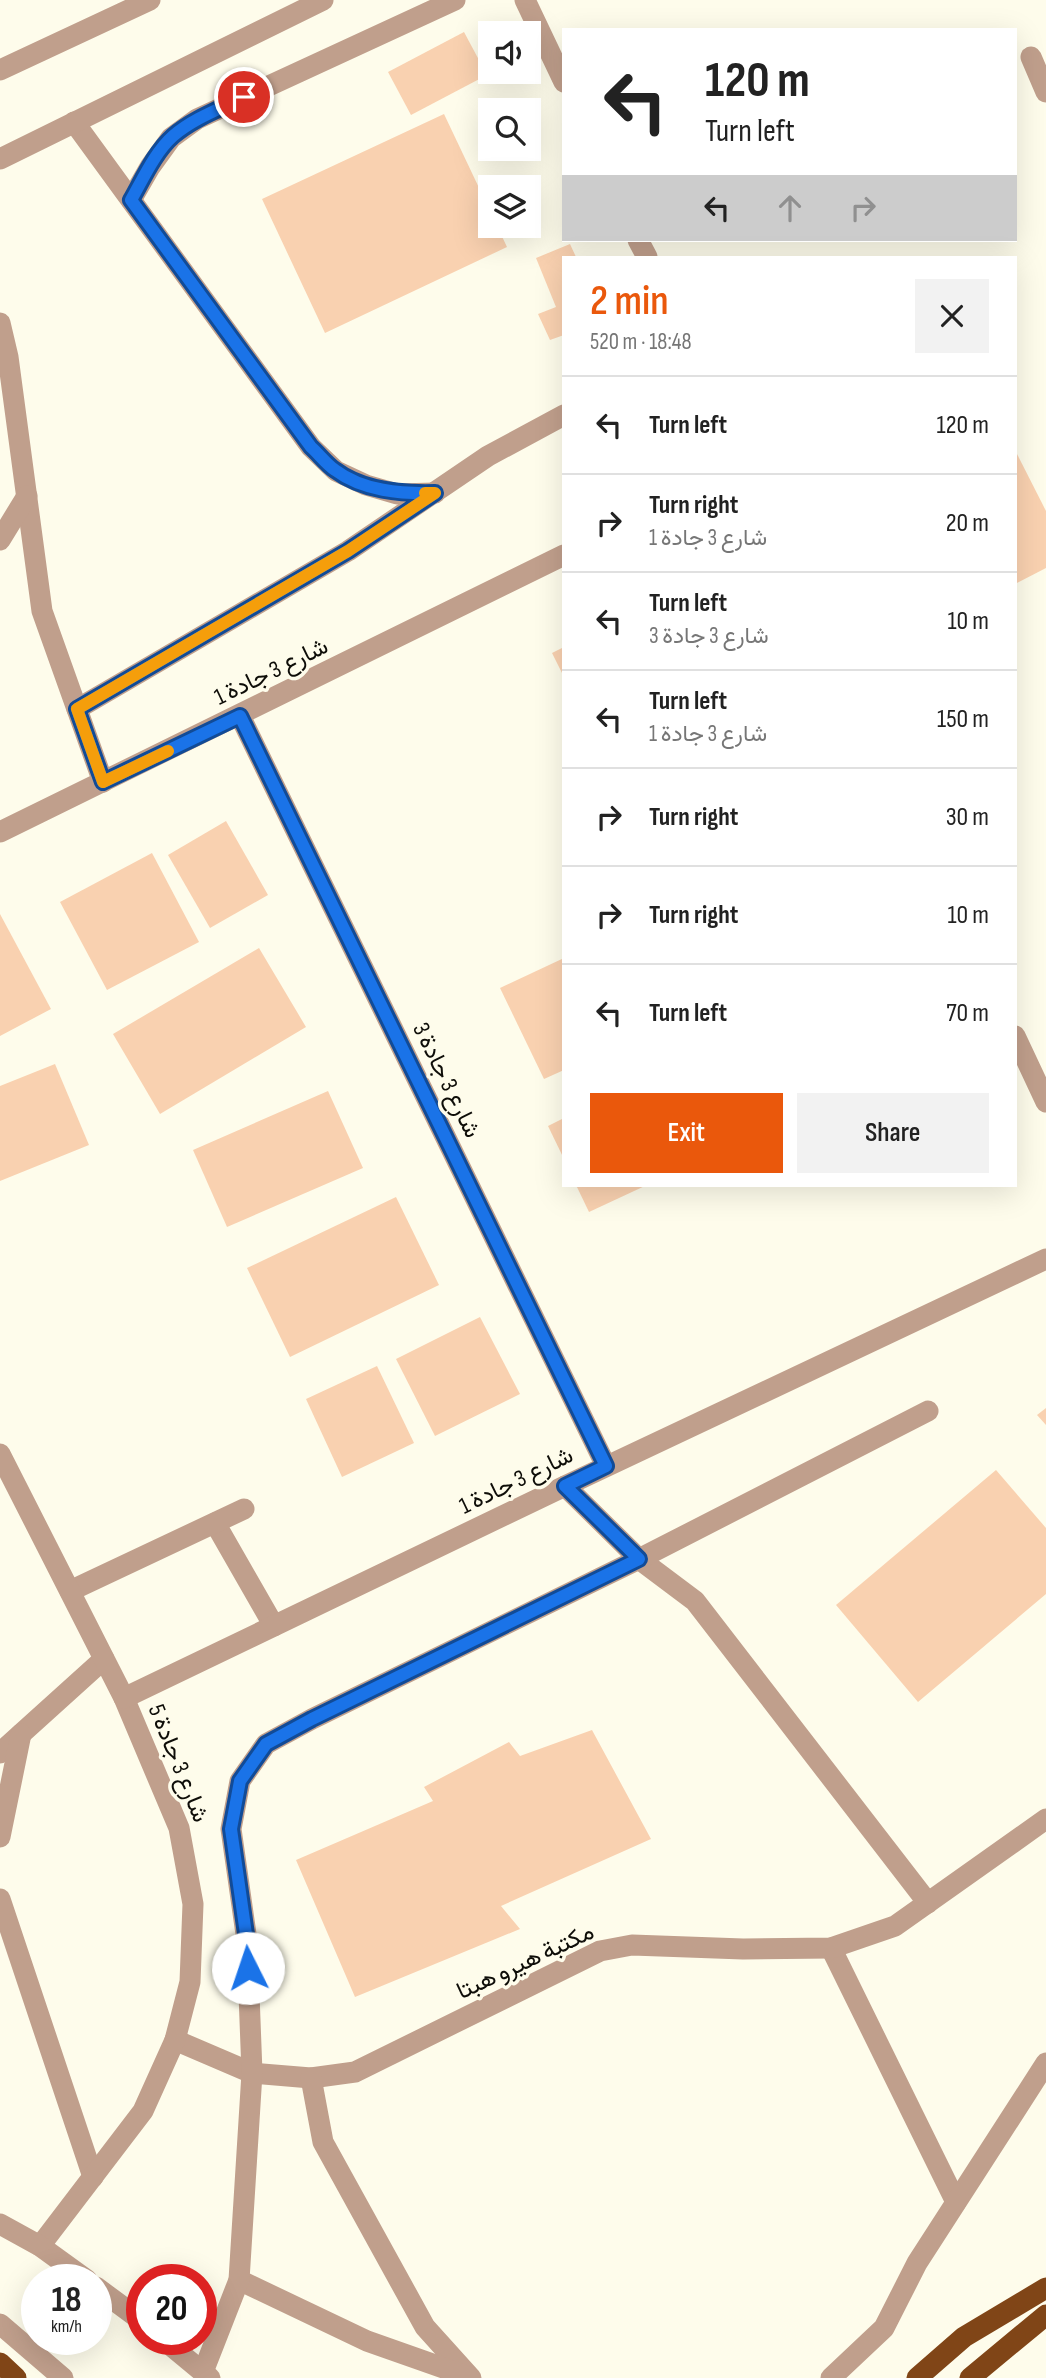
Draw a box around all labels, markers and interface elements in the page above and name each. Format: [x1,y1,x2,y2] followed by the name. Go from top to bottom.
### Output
[478,21,541,238] map controls
[478,21,541,84] button: sound
[705,52,810,111] text: 120 m
[590,56,681,147] icon: left
[214,67,274,127] pin
[225,78,263,116] icon: arrive
[478,98,541,161] button: search
[705,112,795,151] text: Turn left
[478,175,541,238] button: layers
[698,189,736,227] icon: left
[771,189,809,227] icon: ahead
[844,189,882,227] icon: right
[590,276,669,327] text: 2 min
[915,279,989,353] button: close
[590,328,692,356] text: 520 m · 18:48
[590,406,628,444] icon: left
[649,410,727,441] text: Turn left
[936,410,989,441] text: 120 m
[649,490,738,521] text: Turn right
[590,504,628,542] icon: right
[946,508,989,539] text: 20 m
[649,524,767,552] text: شارع 3 جادة 1
[649,588,727,619] text: Turn left
[590,602,628,640] icon: left
[947,606,989,637] text: 10 m
[649,622,769,650] text: شارع 3 جادة 3
[209,631,333,712] street label: شارع 3 جادة 1
[649,686,727,717] text: Turn left
[590,700,628,738] icon: left
[937,704,989,735] text: 150 m
[649,720,767,748] text: شارع 3 جادة 1
[590,798,628,836] icon: right
[649,802,738,833] text: Turn right
[946,802,989,833] text: 30 m
[590,896,628,934] icon: right
[649,900,738,931] text: Turn right
[947,900,989,931] text: 10 m
[590,994,628,1032] icon: left
[649,998,727,1029] text: Turn left
[946,998,989,1029] text: 70 m
[405,1018,487,1143] street label: شارع 3 جادة 3
[590,1093,783,1173] button: Exit
[797,1093,989,1173] button: Share
[454,1440,578,1521] street label: شارع 3 جادة 1
[141,1700,215,1827] street label: شارع 3 جادة 5
[452,1917,599,2006] street label: مكتبة هيرو هبتا
[211,1931,285,2005] position arrow
[126,2264,217,2355] speed limit sign: 20
[51,2279,82,2322] text: 18
[51,2316,82,2337] text: km/h

